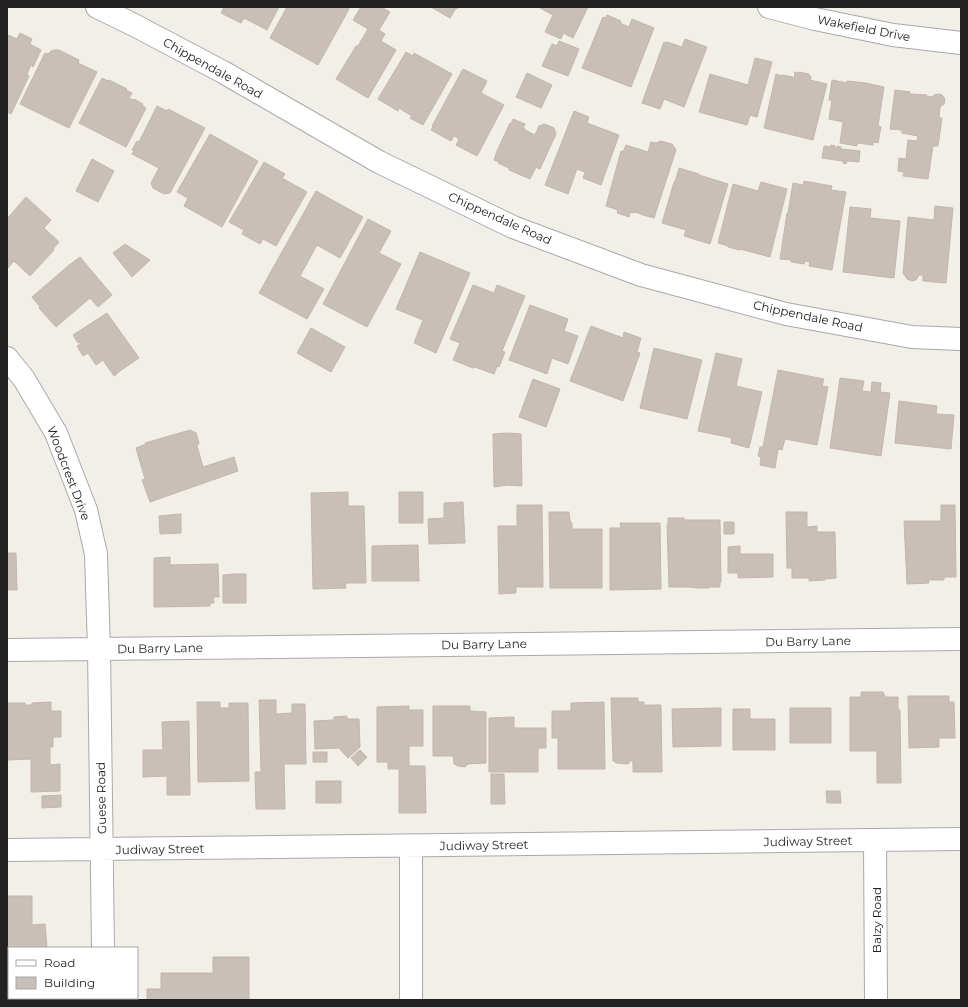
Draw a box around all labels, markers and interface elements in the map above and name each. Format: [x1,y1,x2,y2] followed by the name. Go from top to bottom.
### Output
[816,12,912,44] street label: Wakefield Drive
[161,34,265,102] street label: Chippendale Road
[446,188,554,248] street label: Chippendale Road
[752,297,864,335] street label: Chippendale Road
[44,424,94,522] street label: Woodcrest Drive
[765,633,851,649] street label: Du Barry Lane
[441,636,527,652] street label: Du Barry Lane
[117,640,203,656] street label: Du Barry Lane
[93,762,109,834] street label: Guese Road
[763,833,853,849] street label: Judiway Street
[439,837,529,853] street label: Judiway Street
[115,841,205,857] street label: Judiway Street
[869,887,884,953] street label: Balzy Road
[8,947,138,999] legend
[44,955,75,970] text: Road
[44,975,95,990] text: Building

